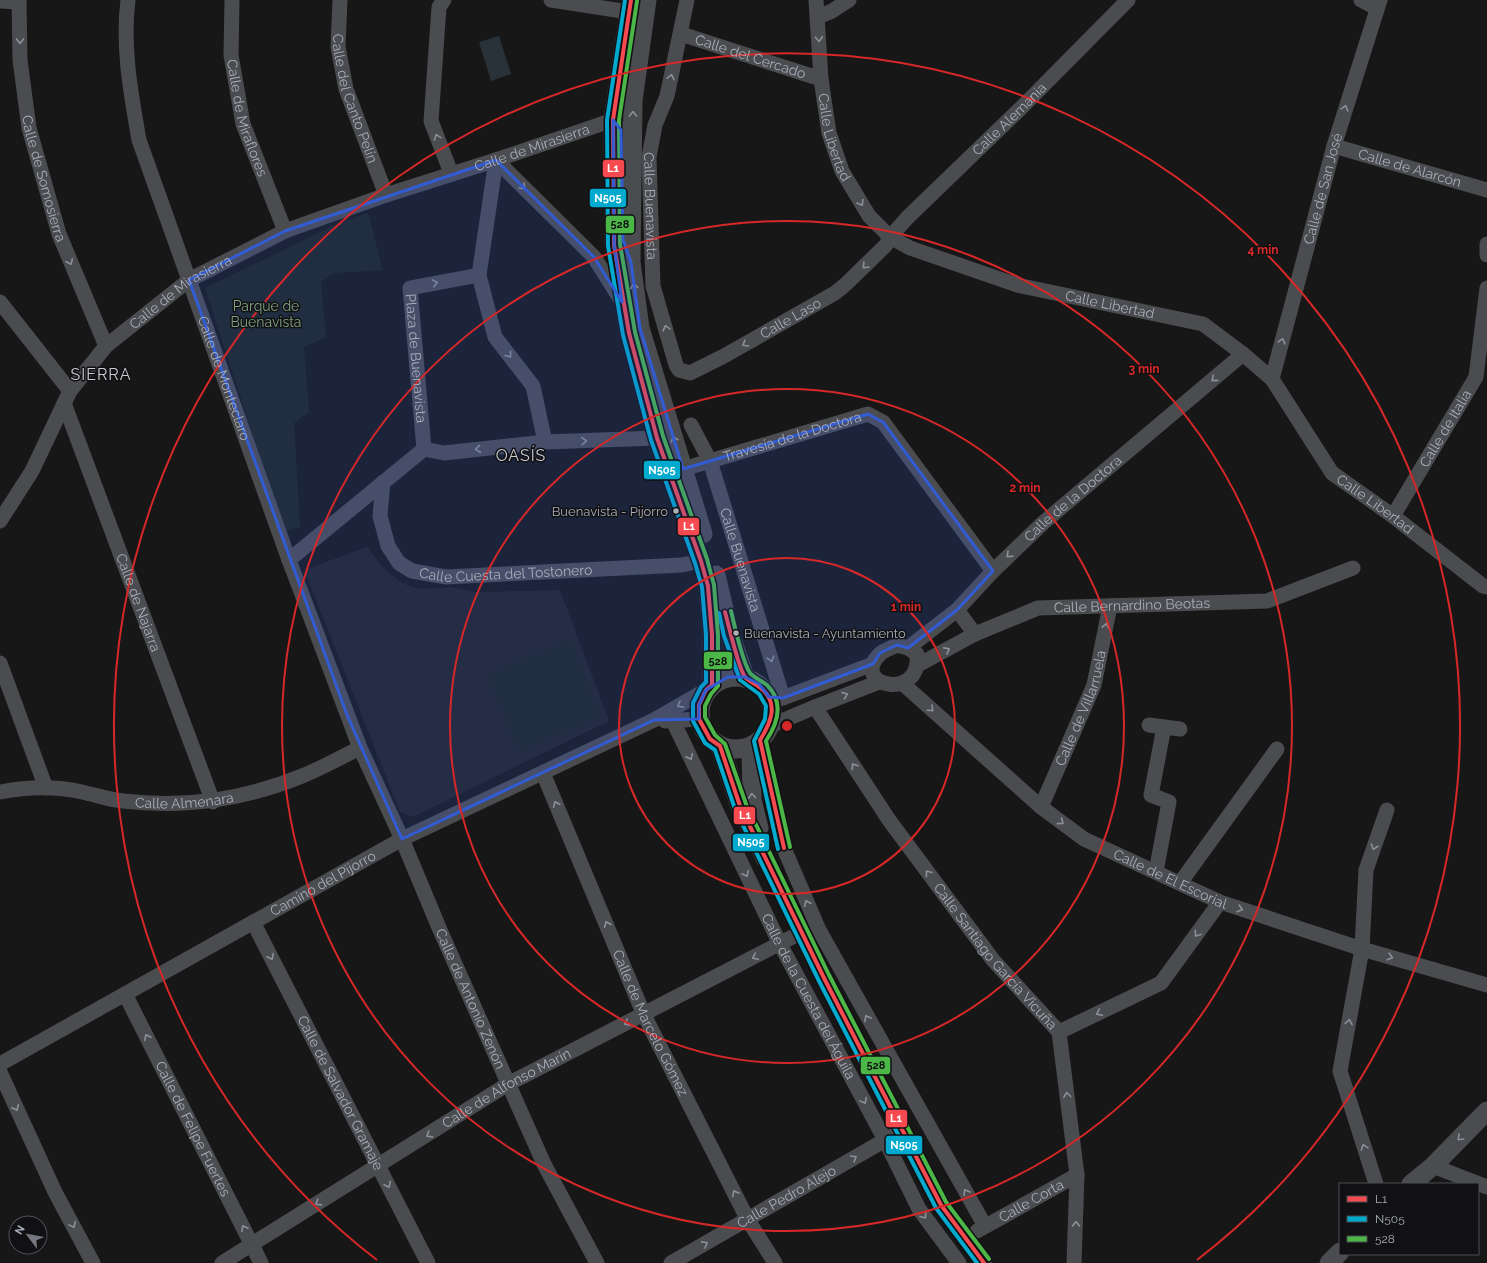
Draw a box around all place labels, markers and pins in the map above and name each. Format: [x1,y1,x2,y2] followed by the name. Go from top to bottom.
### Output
[552,504,668,519] place label: Buenavista - Pijorro
[671,506,681,516] marker: Buenavista - Pijorro
[744,626,906,641] place label: Buenavista - Ayuntamiento
[731,628,741,638] marker: Buenavista - Ayuntamiento
[780,719,794,733] centre of rings

